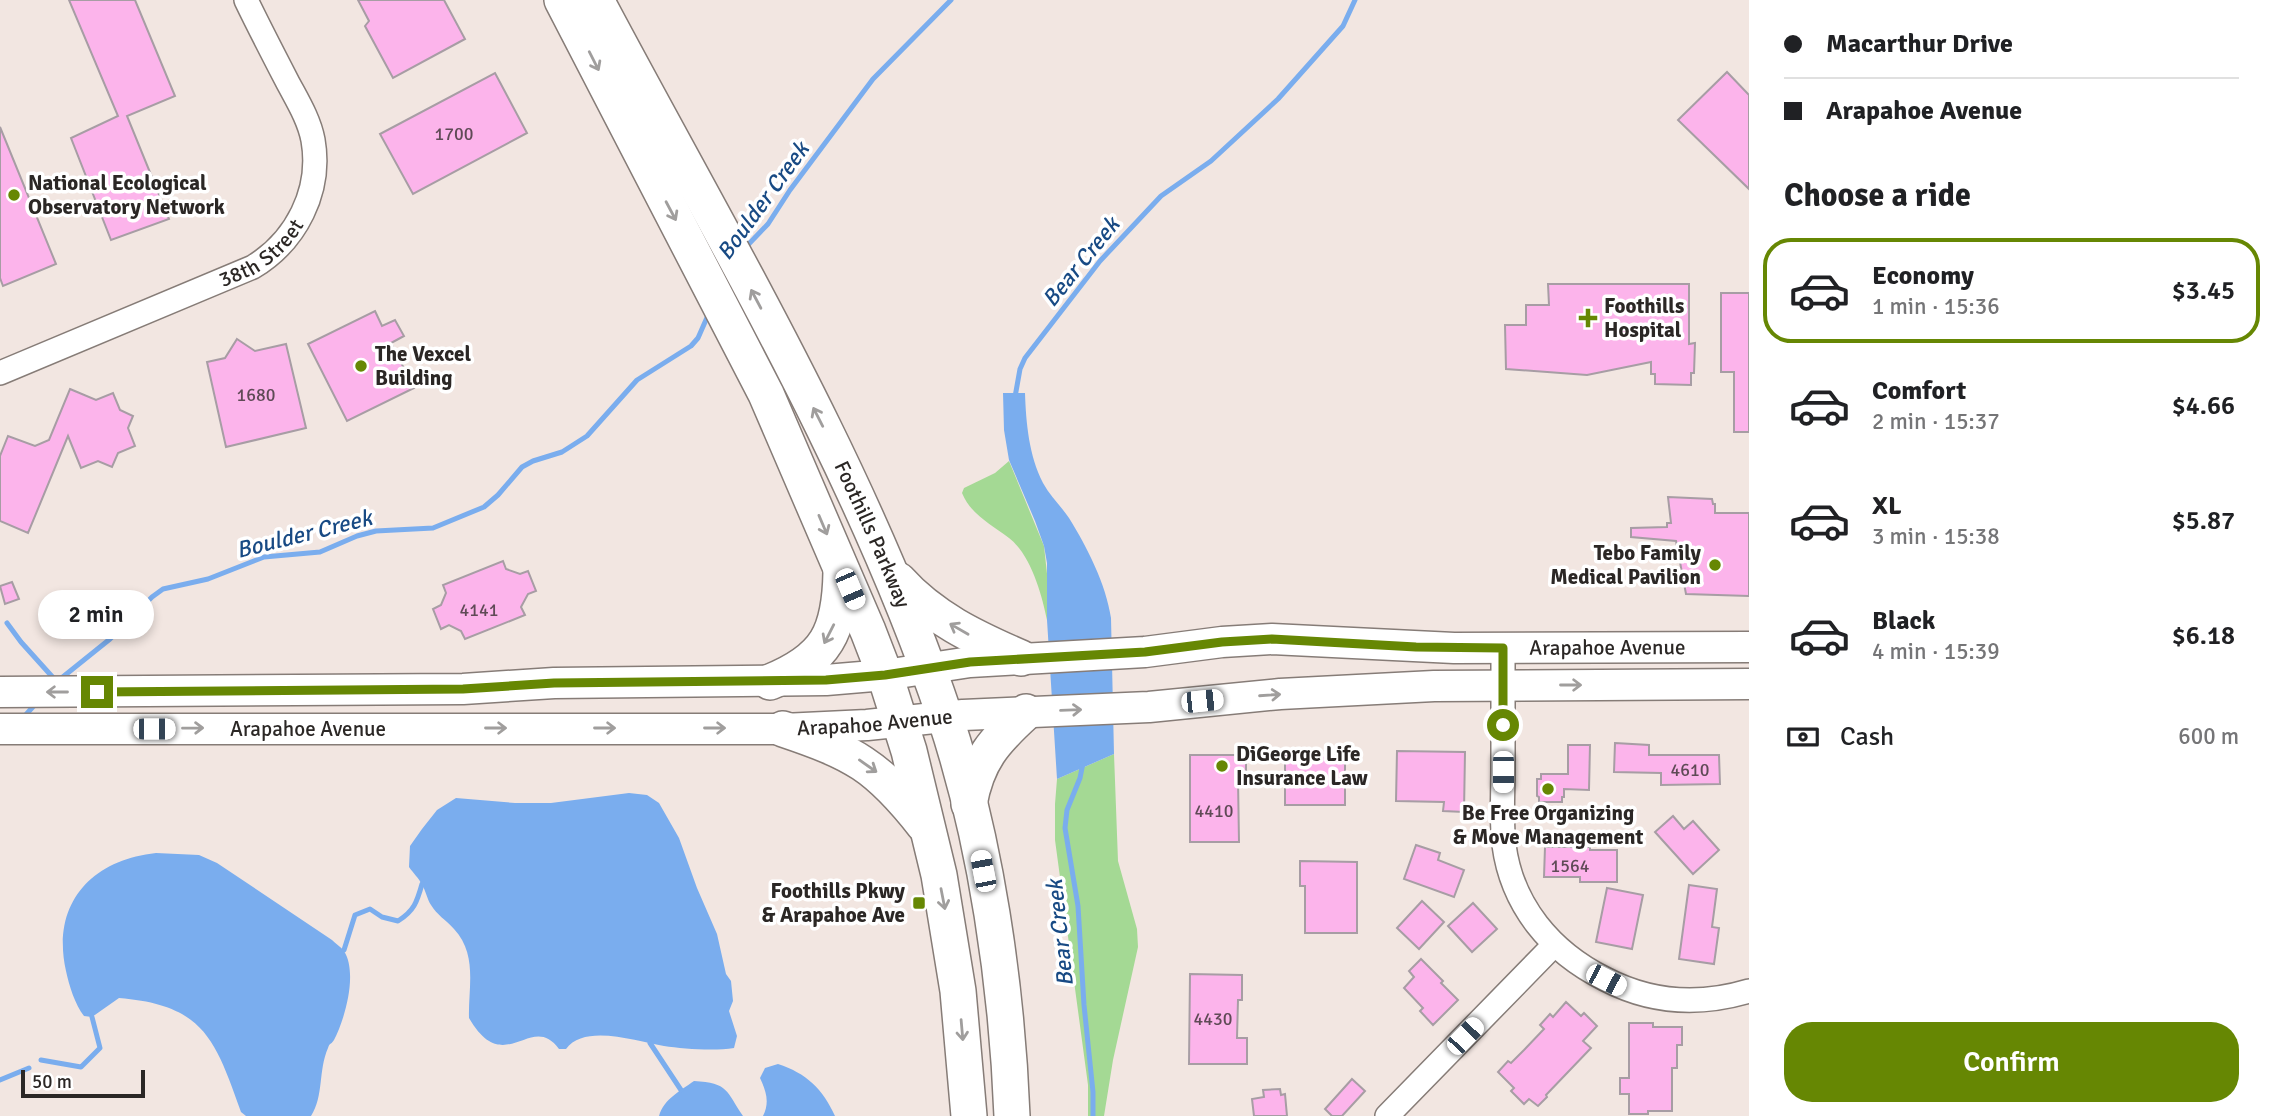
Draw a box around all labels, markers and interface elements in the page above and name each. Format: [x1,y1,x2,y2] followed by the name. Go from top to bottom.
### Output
[1826,28,2013,60] text: Macarthur Drive
[587,50,601,71] one-way arrow
[1826,95,2022,127] text: Arapahoe Avenue
[435,123,473,145] house number: 1700
[710,134,817,266] water label: Boulder Creek
[28,170,225,220] place label: National Ecological Observatory Network
[1784,176,1971,215] text: Choose a ride
[6,187,22,203] marker: National Ecological Observatory Network
[664,200,678,221] one-way arrow
[1036,209,1128,313] water label: Bear Creek
[215,214,309,293] street label: 38th Street
[1788,259,1851,322] icon: car
[1872,260,1974,292] text: Economy
[2172,275,2235,307] text: $3.45
[749,290,763,310] one-way arrow
[1872,292,2000,321] text: 1 min · 15:36
[1604,293,1684,343] place label: Foothills Hospital
[1578,308,1598,328] marker: Foothills Hospital
[375,341,471,391] place label: The Vexcel Building
[353,358,369,374] marker: The Vexcel Building
[1788,374,1851,437] icon: car
[1872,375,1966,407] text: Comfort
[237,384,275,406] house number: 1680
[2172,390,2235,422] text: $4.66
[811,407,824,428] one-way arrow
[1872,407,2000,436] text: 2 min · 15:37
[829,457,916,612] street label: Foothills Parkway
[1788,489,1851,552] icon: car
[1872,490,1902,522] text: XL
[233,503,377,565] water label: Boulder Creek
[2172,505,2235,537] text: $5.87
[818,514,831,535] one-way arrow
[1872,522,2000,551] text: 3 min · 15:38
[1550,540,1702,590] place label: Tebo Family Medical Pavilion
[1707,557,1723,573] marker: Tebo Family Medical Pavilion
[833,566,868,612] car
[39,590,155,640] callout: 2 min
[460,599,498,621] house number: 4141
[68,600,124,629] text: 2 min
[1788,604,1851,667] icon: car
[1872,605,1935,637] text: Black
[2172,620,2235,652] text: $6.18
[949,622,970,635] one-way arrow
[822,623,836,644] one-way arrow
[1529,634,1685,661] street label: Arapahoe Avenue
[1872,637,2000,666] text: 4 min · 15:39
[81,676,113,708] route end
[1559,678,1582,692] one-way arrow
[46,685,69,699] one-way arrow
[1181,688,1224,714] car
[1258,688,1281,701] one-way arrow
[796,703,954,741] street label: Arapahoe Avenue
[1059,703,1082,717] one-way arrow
[1487,709,1519,741] route start
[230,716,386,742] street label: Arapahoe Avenue
[1784,718,1822,756] icon: cash
[134,719,176,740] car
[181,721,204,735] one-way arrow
[484,721,507,735] one-way arrow
[594,721,617,735] one-way arrow
[703,721,726,735] one-way arrow
[1840,721,1894,753] text: Cash
[2178,722,2239,751] text: 600 m
[1236,741,1368,791] place label: DiGeorge Life Insurance Law
[1493,751,1514,793] car
[1214,758,1230,774] marker: DiGeorge Life Insurance Law
[857,759,877,773] one-way arrow
[1671,759,1709,781] house number: 4610
[1540,781,1556,797] marker: Be Free Organizing & Move Management
[1195,800,1233,822] house number: 4410
[1453,800,1643,850] place label: Be Free Organizing & Move Management
[969,848,998,894] car
[1551,855,1590,877] house number: 1564
[1040,876,1080,988] water label: Bear Creek
[761,878,906,928] place label: Foothills Pkwy & Arapahoe Ave
[937,887,950,910] one-way arrow
[911,895,927,911] marker: Foothills Pkwy & Arapahoe Ave
[1583,961,1630,999] car
[1194,1008,1232,1030] house number: 4430
[1443,1014,1488,1058] car
[956,1018,969,1040] one-way arrow
[1784,1022,2239,1102] button: Confirm
[21,1067,145,1099] scale bar
[32,1070,72,1094] text: 50 m

